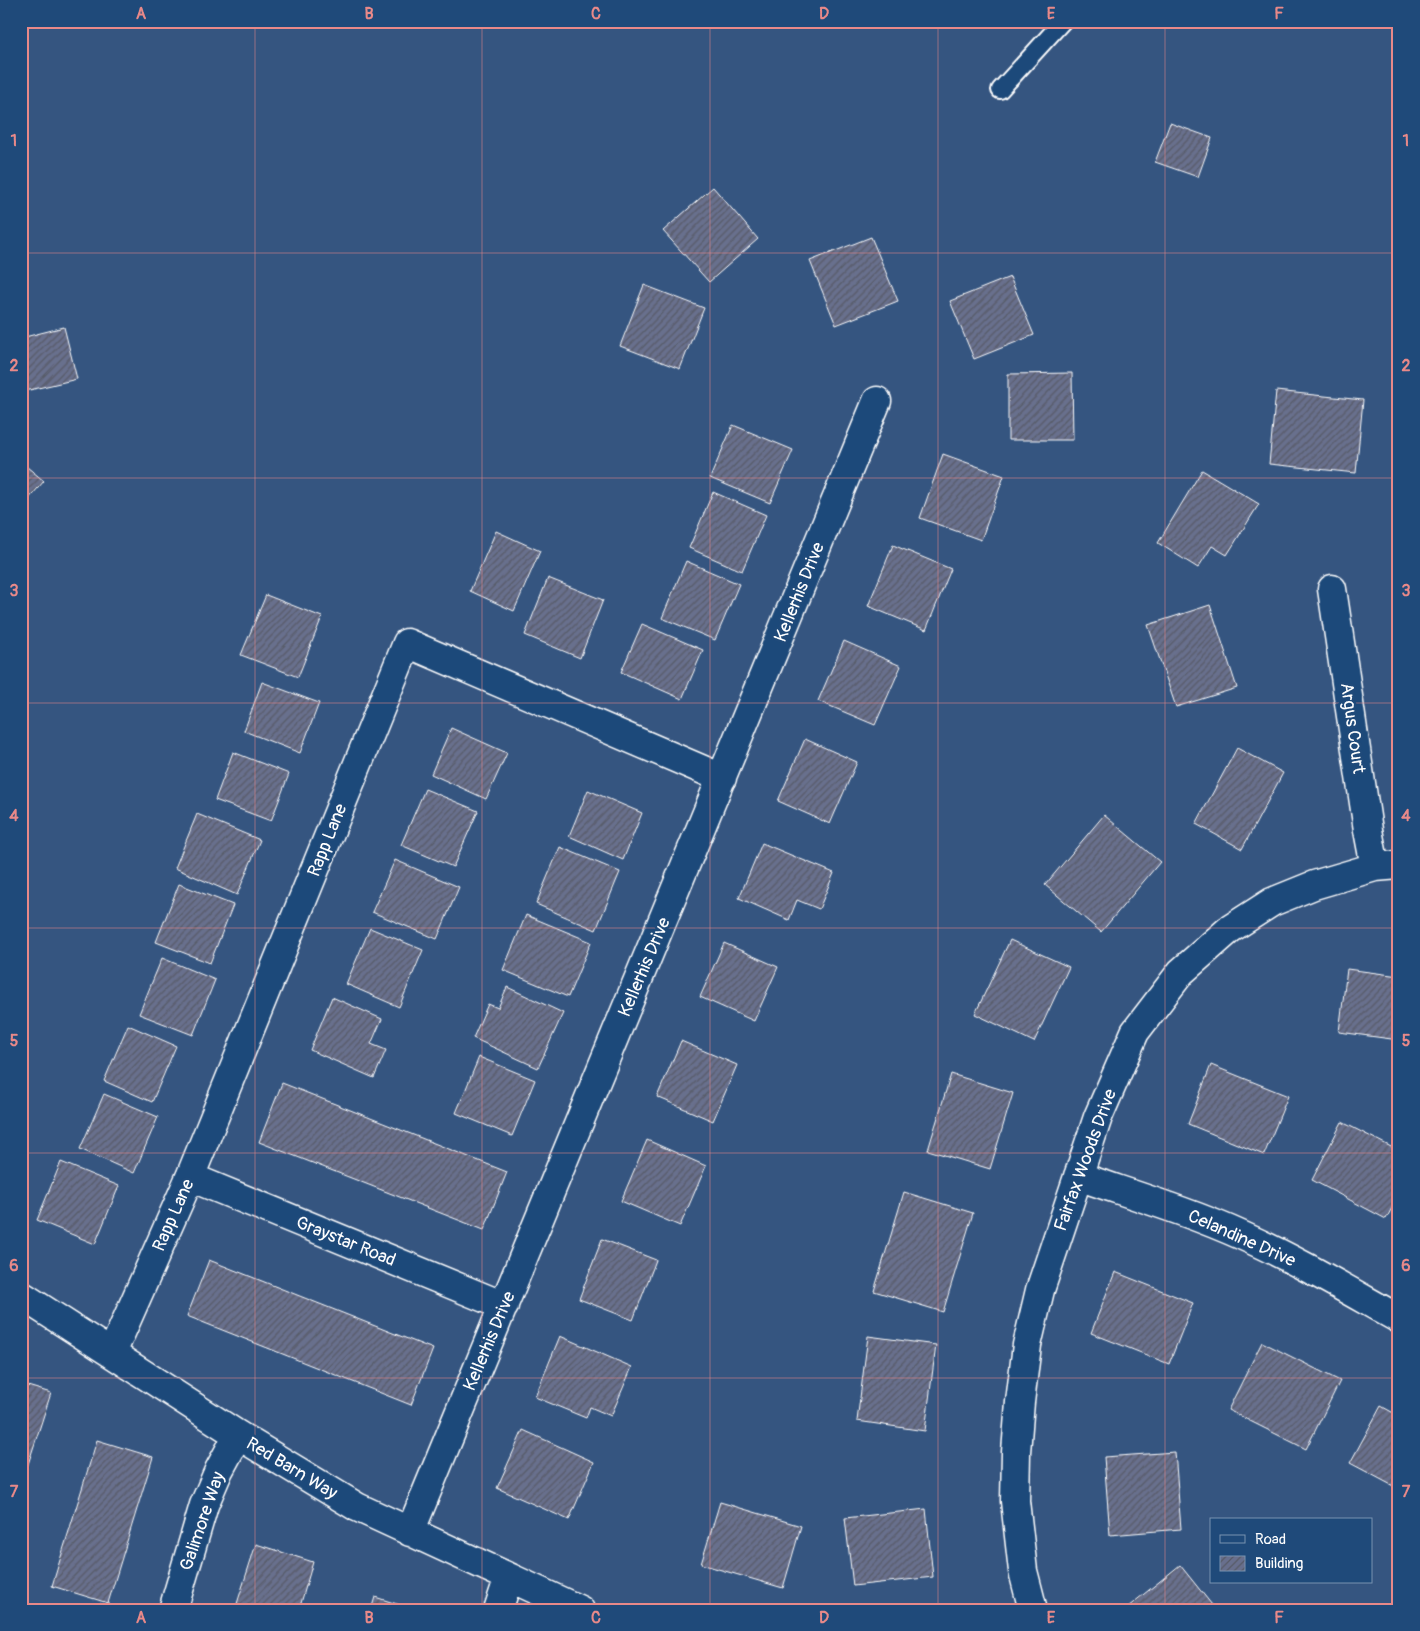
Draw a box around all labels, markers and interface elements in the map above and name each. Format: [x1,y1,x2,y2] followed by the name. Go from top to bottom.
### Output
[136,4,147,24] text: A
[364,4,374,24] text: B
[591,4,601,24] text: C
[819,4,829,24] text: D
[1047,4,1056,24] text: E
[1274,4,1284,24] text: F
[11,131,17,151] text: 1
[1403,131,1409,151] text: 1
[10,356,19,376] text: 2
[1402,356,1411,376] text: 2
[769,539,830,646] street label: Kellerhis Drive
[10,581,19,601] text: 3
[1402,581,1411,601] text: 3
[1335,681,1370,776] street label: Argus Court
[302,800,353,880] street label: Rapp Lane
[9,806,19,826] text: 4
[1401,806,1411,826] text: 4
[613,914,676,1020] street label: Kellerhis Drive
[10,1031,19,1051] text: 5
[1402,1031,1411,1051] text: 5
[1049,1086,1122,1234] street label: Fairfax Woods Drive
[147,1175,200,1255] street label: Rapp Lane
[1184,1204,1299,1273] street label: Celandine Drive
[293,1211,399,1272] street label: Graystar Road
[9,1256,19,1276] text: 6
[1401,1256,1411,1276] text: 6
[458,1288,521,1394] street label: Kellerhis Drive
[242,1432,342,1505] street label: Red Barn Way
[175,1468,230,1574] street label: Galimore Way
[10,1482,19,1502] text: 7
[1402,1482,1411,1502] text: 7
[1210,1518,1372,1584] legend
[1255,1530,1286,1549] text: Road
[1255,1554,1303,1573] text: Building
[136,1608,147,1628] text: A
[364,1608,374,1628] text: B
[591,1608,601,1628] text: C
[819,1608,829,1628] text: D
[1047,1608,1056,1628] text: E
[1274,1608,1284,1628] text: F

